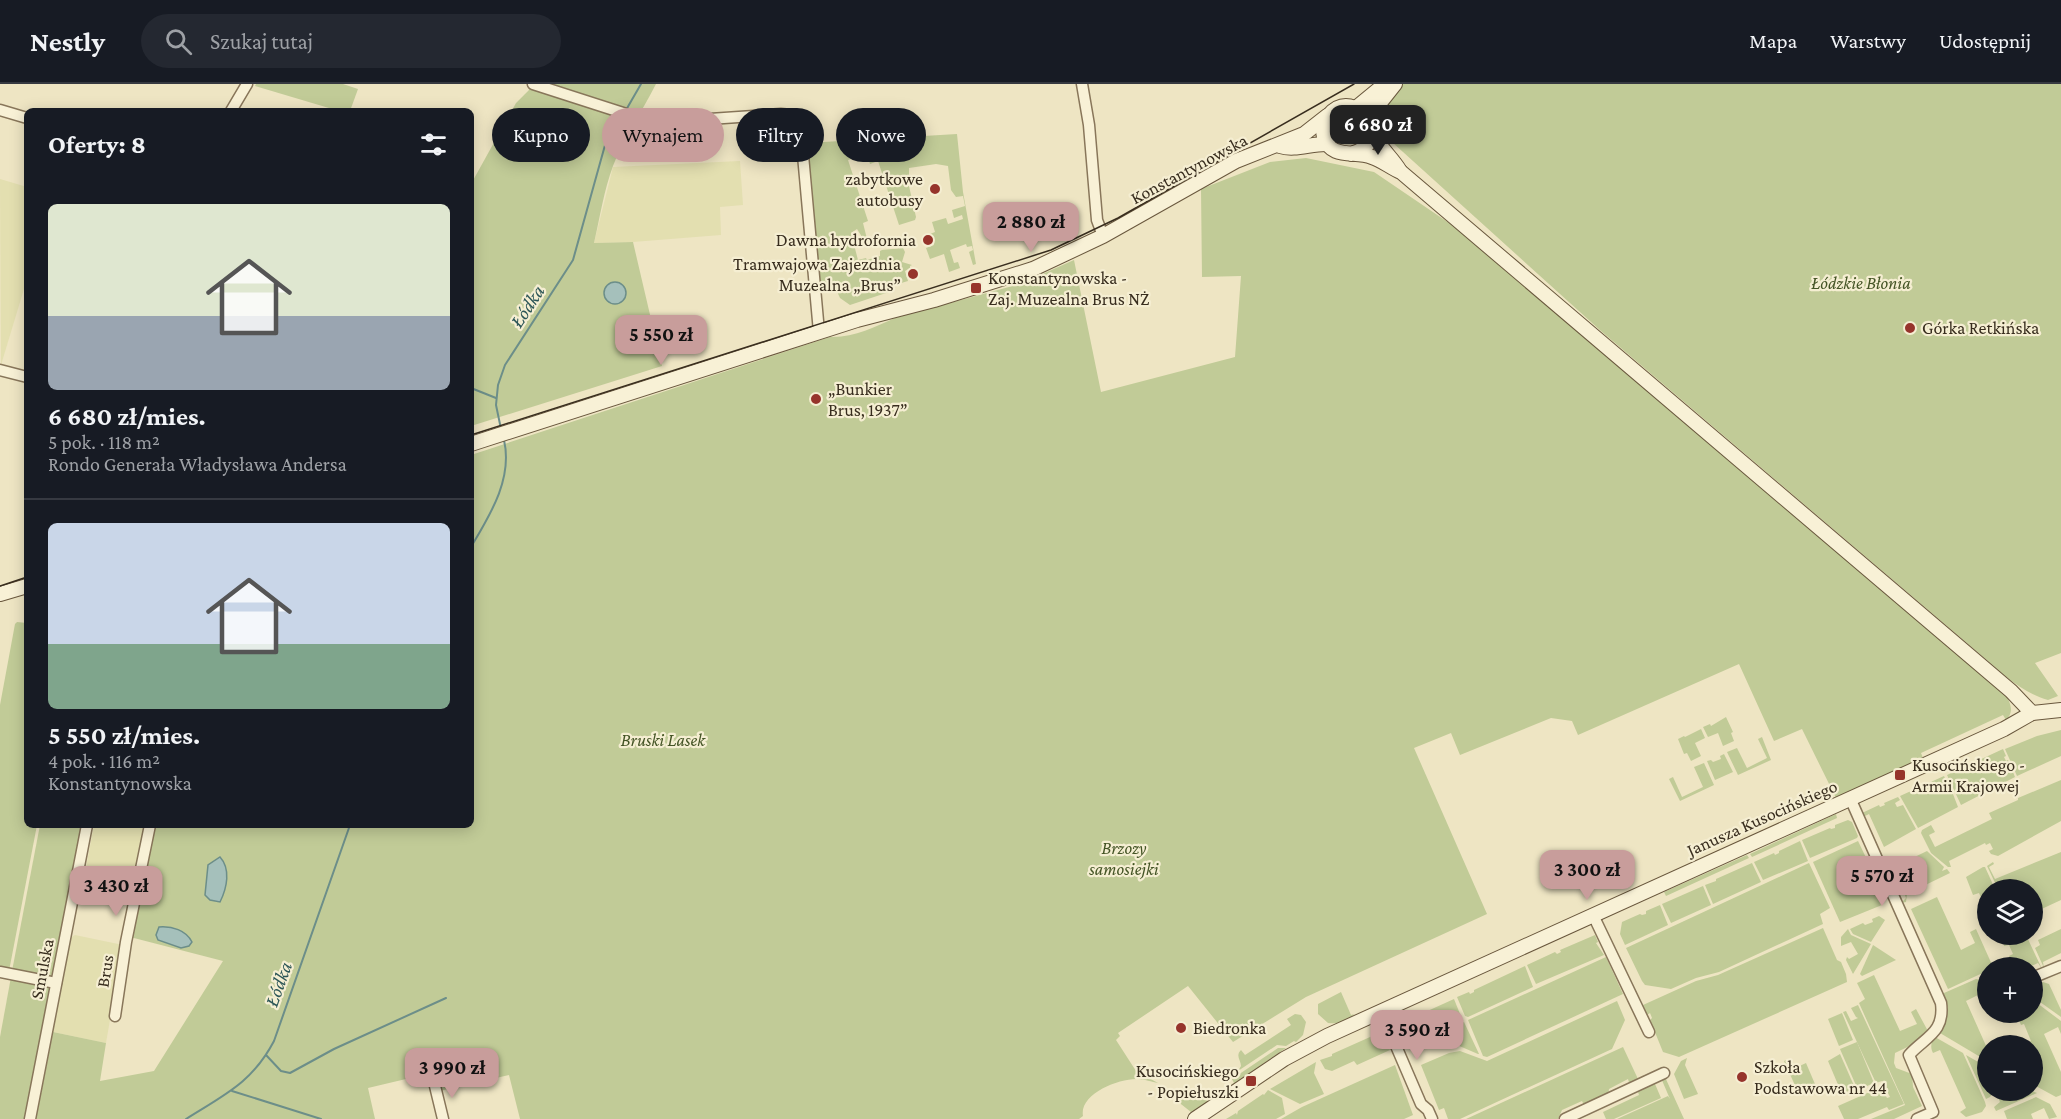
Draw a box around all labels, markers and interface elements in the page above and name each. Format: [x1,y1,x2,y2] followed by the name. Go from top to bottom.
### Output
[141,14,561,68] search box
[162,25,195,58] icon: search
[30,26,105,57] text: Nestly
[210,29,313,54] text: Szukaj tutaj
[1749,29,1797,53] text: Mapa
[1830,29,1906,53] text: Warstwy
[1939,29,2031,53] text: Udostępnij
[1316,105,1440,156] pin: 6 680 zł
[492,108,590,162] chip: Kupno
[602,108,724,162] chip: Wynajem
[736,108,824,162] chip: Filtry
[836,108,926,162] chip: Nowe
[1344,113,1412,135] text: 6 680 zł
[417,128,450,161] icon: filters
[48,130,146,159] text: Oferty: 8
[1127,130,1251,208] street label: Konstantynowska
[845,169,924,210] place label: zabytkowe autobusy
[928,182,942,196] marker: zabytkowe autobusy
[969,202,1093,253] pin: 2 880 zł
[997,210,1065,232] text: 2 880 zł
[776,230,916,250] place label: Dawna hydrofornia
[921,233,935,247] marker: Dawna hydrofornia
[195,243,303,351] icon: home
[733,254,901,295] place label: Tramwajowa Zajezdnia Muzealna „Brus”
[906,267,920,281] marker: Tramwajowa Zajezdnia Muzealna „Brus”
[988,268,1149,310] place label: Konstantynowska - Zaj. Muzealna Brus NŻ
[1811,273,1911,293] park label: Łódzkie Błonia
[505,281,549,331] water label: Łódka
[969,281,983,295] marker: Konstantynowska - Zaj. Muzealna Brus NŻ
[599,315,723,366] pin: 5 550 zł
[1922,318,2039,338] place label: Górka Retkińska
[1903,321,1917,335] marker: Górka Retkińska
[629,323,693,345] text: 5 550 zł
[828,379,907,420] place label: „Bunkier Brus, 1937”
[809,392,823,406] marker: „Bunkier Brus, 1937”
[48,402,206,431] text: 6 680 zł/mies.
[48,431,160,453] text: 5 pok. · 118 m²
[48,453,347,475] text: Rondo Generała Władysława Andersa
[195,562,303,670] icon: home
[48,721,200,750] text: 5 550 zł/mies.
[621,730,706,750] park label: Bruski Lasek
[48,750,160,772] text: 4 pok. · 116 m²
[1912,755,2025,797] place label: Kusocińskiego - Armii Krajowej
[1893,768,1907,782] marker: Kusocińskiego - Armii Krajowej
[48,772,192,794] text: Konstantynowska
[1682,776,1840,861] street label: Janusza Kusocińskiego
[1088,838,1159,880] park label: Brzozy samosiejki
[1525,850,1649,901] pin: 3 300 zł
[1820,856,1944,907] pin: 5 570 zł
[1554,858,1620,880] text: 3 300 zł
[1850,864,1914,886] text: 5 570 zł
[54,866,178,917] pin: 3 430 zł
[84,874,148,896] text: 3 430 zł
[1977,879,2043,1101] map controls
[1977,879,2043,945] button: layers
[26,937,58,1001] street label: Smulska
[93,953,117,989] street label: Brus
[1977,957,2043,1023] button: +
[260,959,296,1009] water label: Łódka
[1355,1010,1479,1061] pin: 3 590 zł
[1193,1018,1266,1038] place label: Biedronka
[1384,1018,1450,1040] text: 3 590 zł
[1174,1021,1188,1035] marker: Biedronka
[1977,1035,2043,1101] button: −
[390,1048,514,1099] pin: 3 990 zł
[419,1056,485,1078] text: 3 990 zł
[1754,1057,1887,1098] place label: Szkoła Podstawowa nr 44
[1136,1061,1239,1102] place label: Kusocińskiego - Popiełuszki
[1735,1070,1749,1084] marker: Szkoła Podstawowa nr 44
[1244,1074,1258,1088] marker: Kusocińskiego - Popiełuszki

